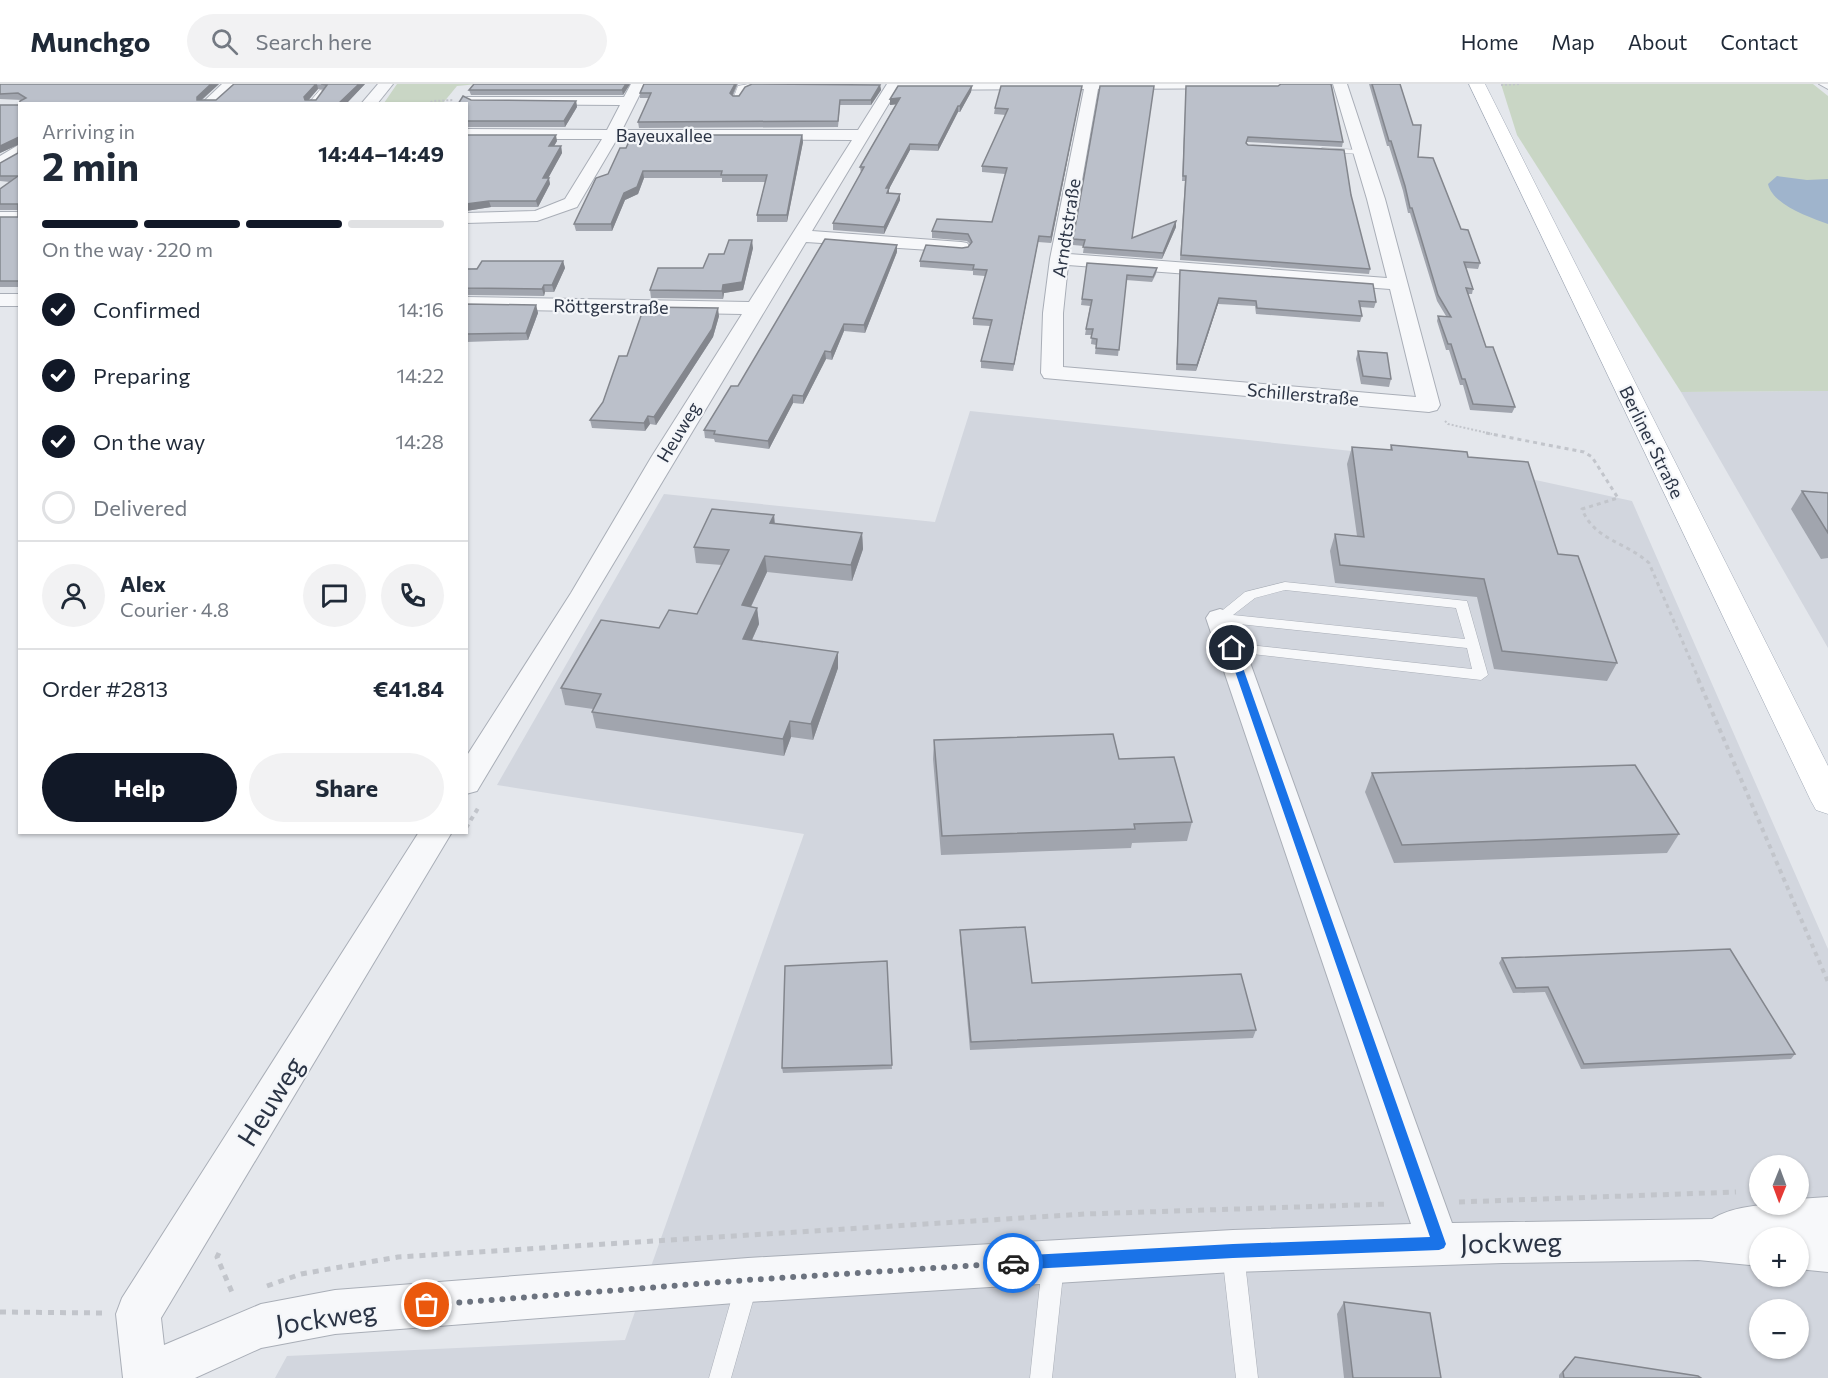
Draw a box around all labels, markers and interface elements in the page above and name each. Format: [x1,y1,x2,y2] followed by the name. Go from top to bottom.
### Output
[187,14,607,68] search box
[30,24,151,58] text: Munchgo
[208,25,241,58] icon: search
[256,28,372,55] text: Search here
[1461,29,1518,54] text: Home
[1551,29,1595,54] text: Map
[1628,29,1687,54] text: About
[1720,29,1798,54] text: Contact
[42,119,135,143] text: Arriving in
[616,124,712,146] street label: Bayeuxallee
[318,140,444,167] text: 14:44–14:49
[42,141,139,189] text: 2 min
[1047,177,1085,279] street label: Arndtstraße
[42,237,213,261] text: On the way · 220 m
[42,293,75,326] icon: check
[553,294,669,318] street label: Röttgerstraße
[93,296,200,323] text: Confirmed
[398,297,444,321] text: 14:16
[42,359,75,392] icon: check
[93,362,190,389] text: Preparing
[397,363,444,387] text: 14:22
[1246,378,1360,410] street label: Schillerstraße
[1615,382,1689,502] street label: Berliner Straße
[651,398,705,466] street label: Heuweg
[42,425,75,458] icon: check
[93,428,205,455] text: On the way
[396,429,444,453] text: 14:28
[93,494,187,521] text: Delivered
[42,564,105,627] button: person
[303,564,366,627] button: chat
[381,564,444,627] button: phone
[120,570,166,597] text: Alex
[120,597,229,621] text: Courier · 4.8
[1206,622,1257,673] pin
[1215,631,1248,664] icon: home
[42,675,168,702] text: Order #2813
[373,675,444,702] text: €41.84
[42,753,237,822] button: Help
[249,753,444,822] button: Share
[230,1050,311,1152] street label: Heuweg
[1749,1155,1809,1215] north arrow
[1749,1155,1809,1359] map controls
[1460,1225,1563,1259] street label: Jockweg
[1749,1227,1809,1287] button: +
[983,1233,1043,1293] courier
[997,1247,1030,1280] icon: car
[401,1279,452,1330] pin
[410,1288,443,1321] icon: bag
[273,1294,379,1340] street label: Jockweg
[1749,1299,1809,1359] button: −

